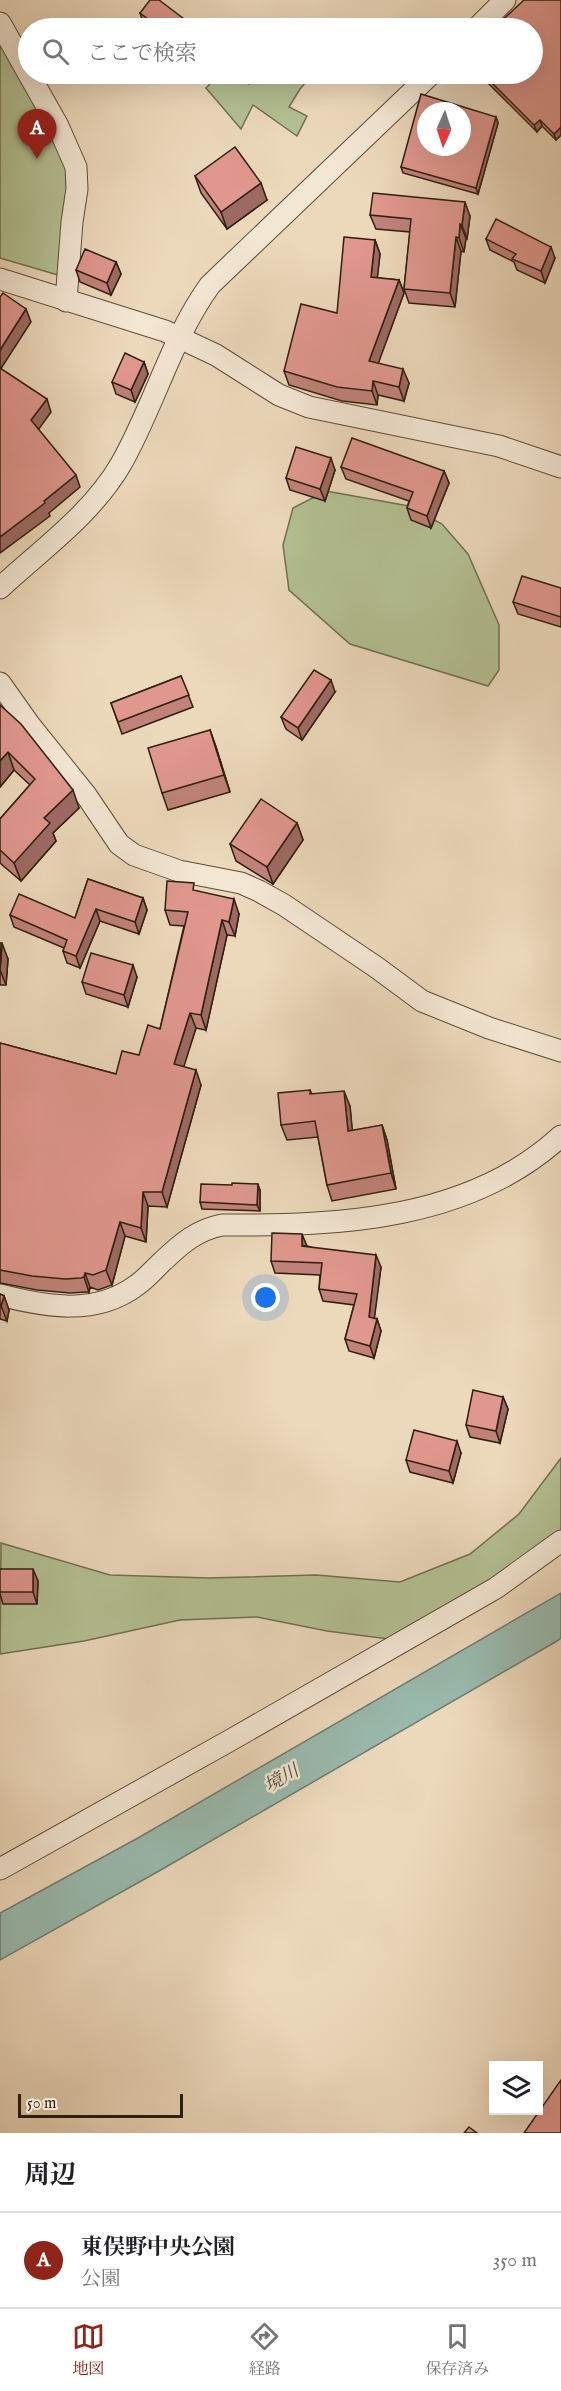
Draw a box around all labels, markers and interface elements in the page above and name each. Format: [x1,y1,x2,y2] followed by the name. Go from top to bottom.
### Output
[18,18,543,84] search box
[39,35,72,68] icon: search
[87,40,197,68] text: ここで検索
[417,102,471,156] north arrow
[18,110,57,159] pin: A
[251,1283,280,1312] your location
[261,1759,305,1798] water label: 境川
[489,2061,543,2115] map controls
[489,2061,543,2115] button: layers
[18,2091,183,2118] scale bar
[27,2094,56,2114] text: 50 m
[24,2159,76,2192] text: 周辺
[81,2234,235,2262] text: 東俣野中央公園
[37,2248,50,2273] text: A
[493,2248,537,2273] text: 350 m
[81,2267,121,2292] text: 公園
[72,2320,105,2380] tab: 地図
[248,2320,281,2380] tab: 経路
[425,2320,489,2380] tab: 保存済み

